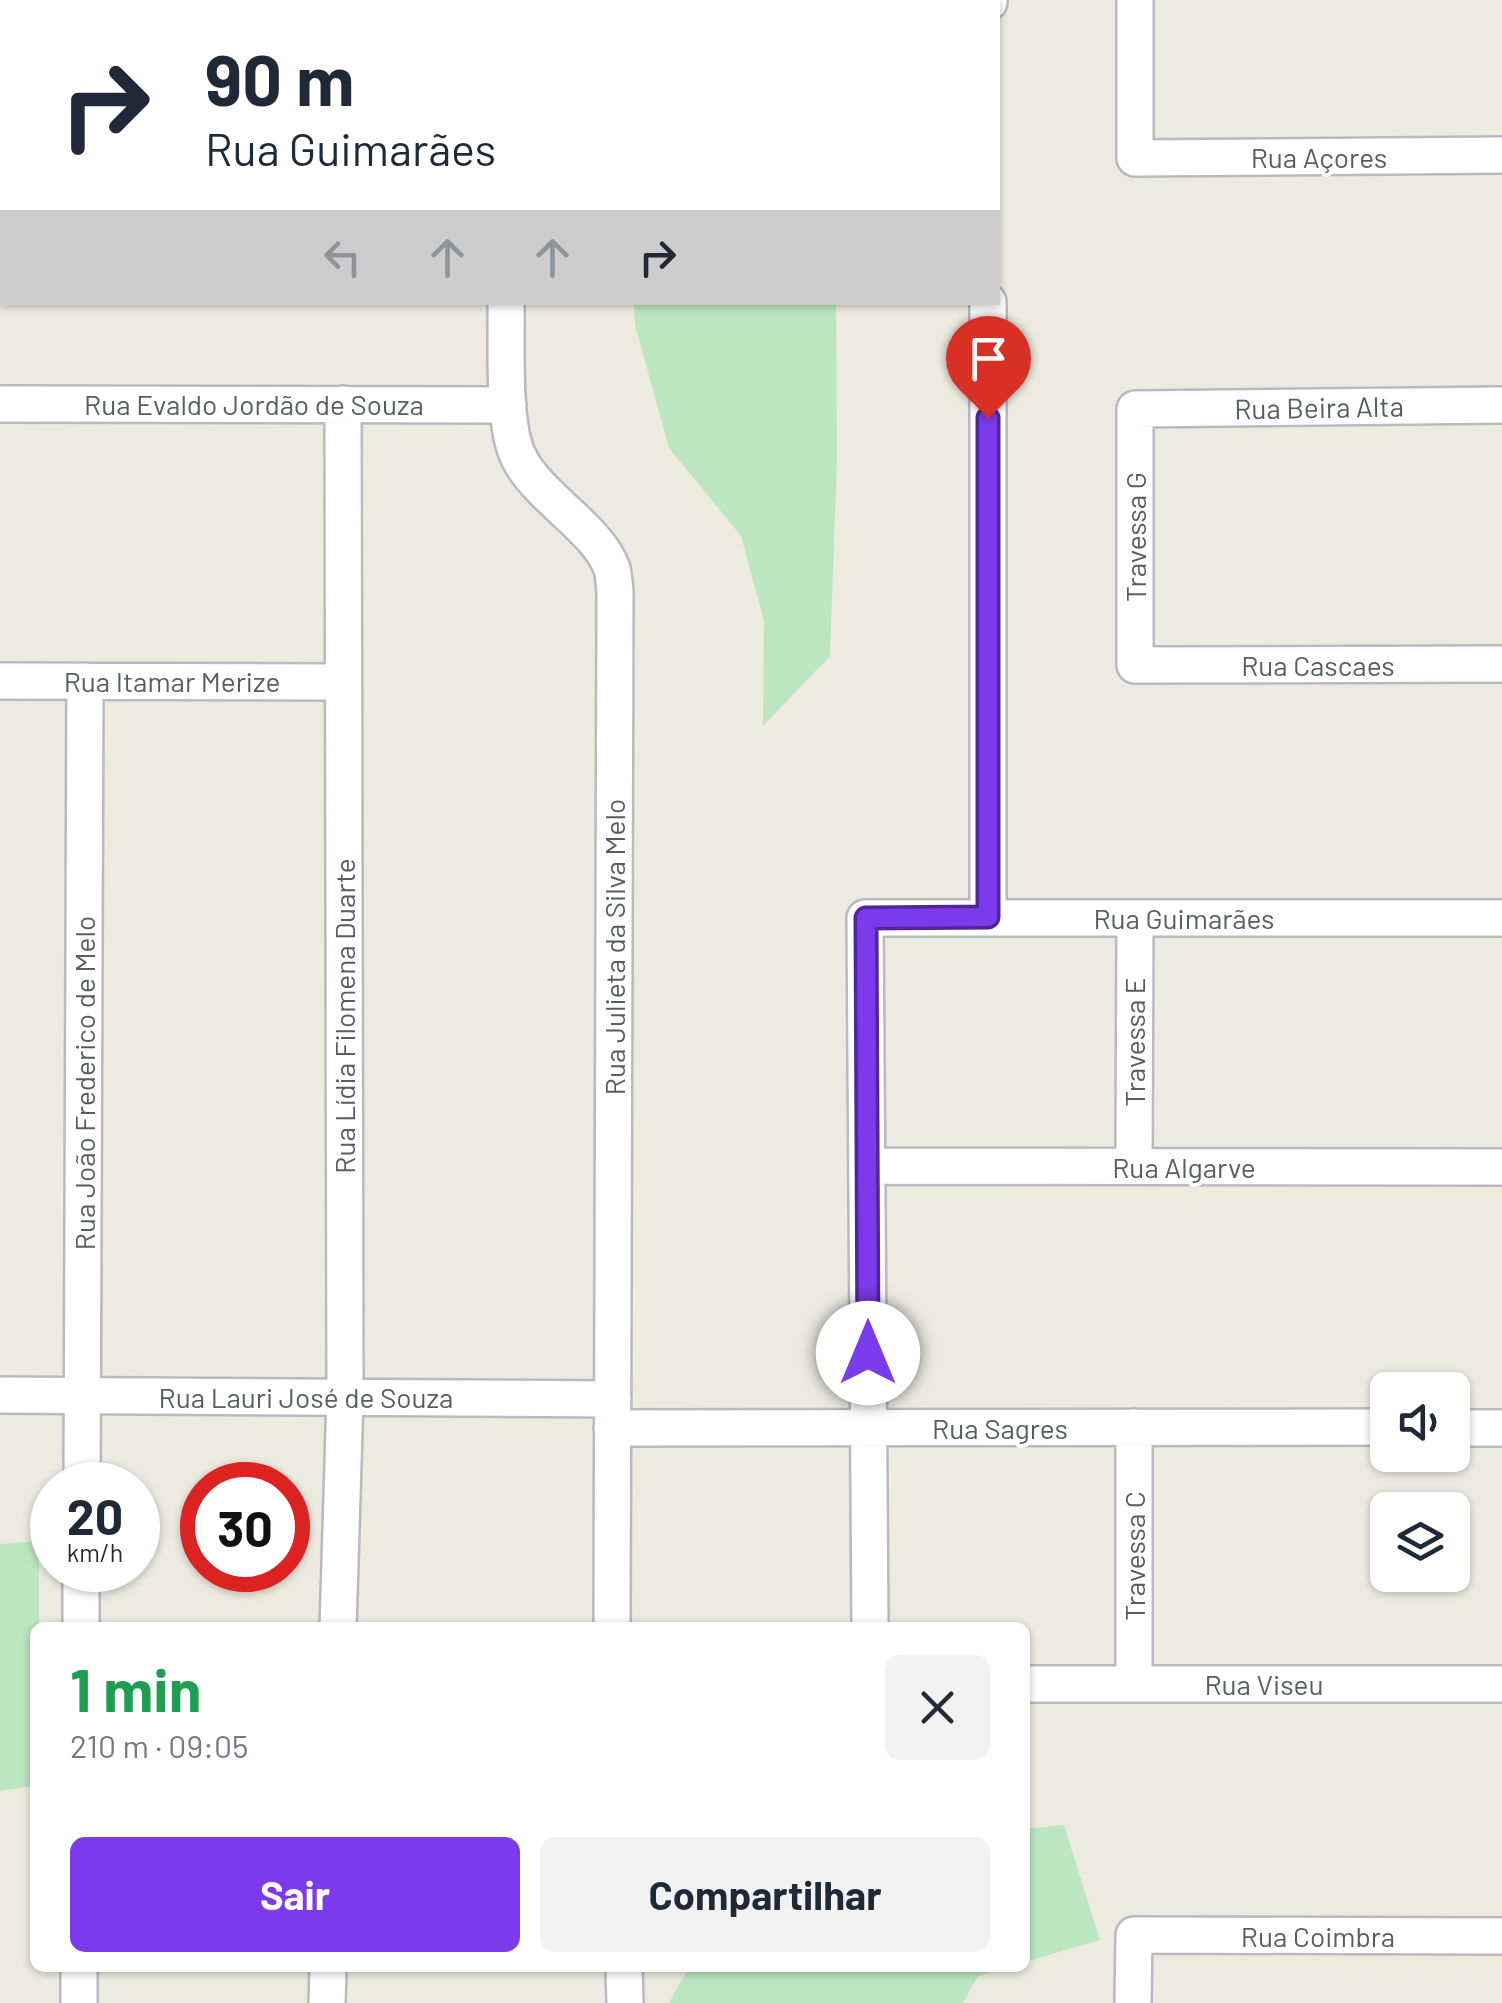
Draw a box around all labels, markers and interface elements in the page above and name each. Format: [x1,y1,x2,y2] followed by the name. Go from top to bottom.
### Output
[205,36,355,120] text: 90 m
[40,40,170,170] icon: right
[205,121,496,175] text: Rua Guimarães
[1251,140,1387,174] street label: Rua Açores
[315,230,370,285] icon: left
[420,230,475,285] icon: ahead
[525,230,580,285] icon: ahead
[630,230,685,285] icon: right
[946,316,1031,419] pin
[961,331,1016,386] icon: arrive
[84,387,424,421] street label: Rua Evaldo Jordão de Souza
[1234,389,1404,425] street label: Rua Beira Alta
[1118,472,1152,602] street label: Travessa G
[1241,648,1395,682] street label: Rua Cascaes
[64,664,280,698] street label: Rua Itamar Merize
[597,799,631,1095] street label: Rua Julieta da Silva Melo
[327,858,361,1174] street label: Rua Lídia Filomena Duarte
[1093,901,1275,935] street label: Rua Guimarães
[67,916,101,1250] street label: Rua João Frederico de Melo
[1117,977,1151,1107] street label: Travessa E
[1112,1150,1256,1184] street label: Rua Algarve
[816,1301,920,1405] position arrow
[1370,1372,1470,1592] map controls
[1370,1372,1470,1472] button: sound
[159,1380,453,1414] street label: Rua Lauri José de Souza
[932,1411,1068,1445] street label: Rua Sagres
[180,1462,310,1592] speed limit sign: 30
[67,1485,123,1545] text: 20
[1117,1491,1151,1621] street label: Travessa C
[1370,1492,1470,1592] button: layers
[67,1537,123,1567] text: km/h
[70,1652,201,1724] text: 1 min
[885,1655,990,1760] button: close
[1204,1667,1324,1701] street label: Rua Viseu
[70,1726,249,1764] text: 210 m · 09:05
[70,1837,520,1952] button: Sair
[540,1837,990,1952] button: Compartilhar
[1241,1919,1395,1953] street label: Rua Coimbra

